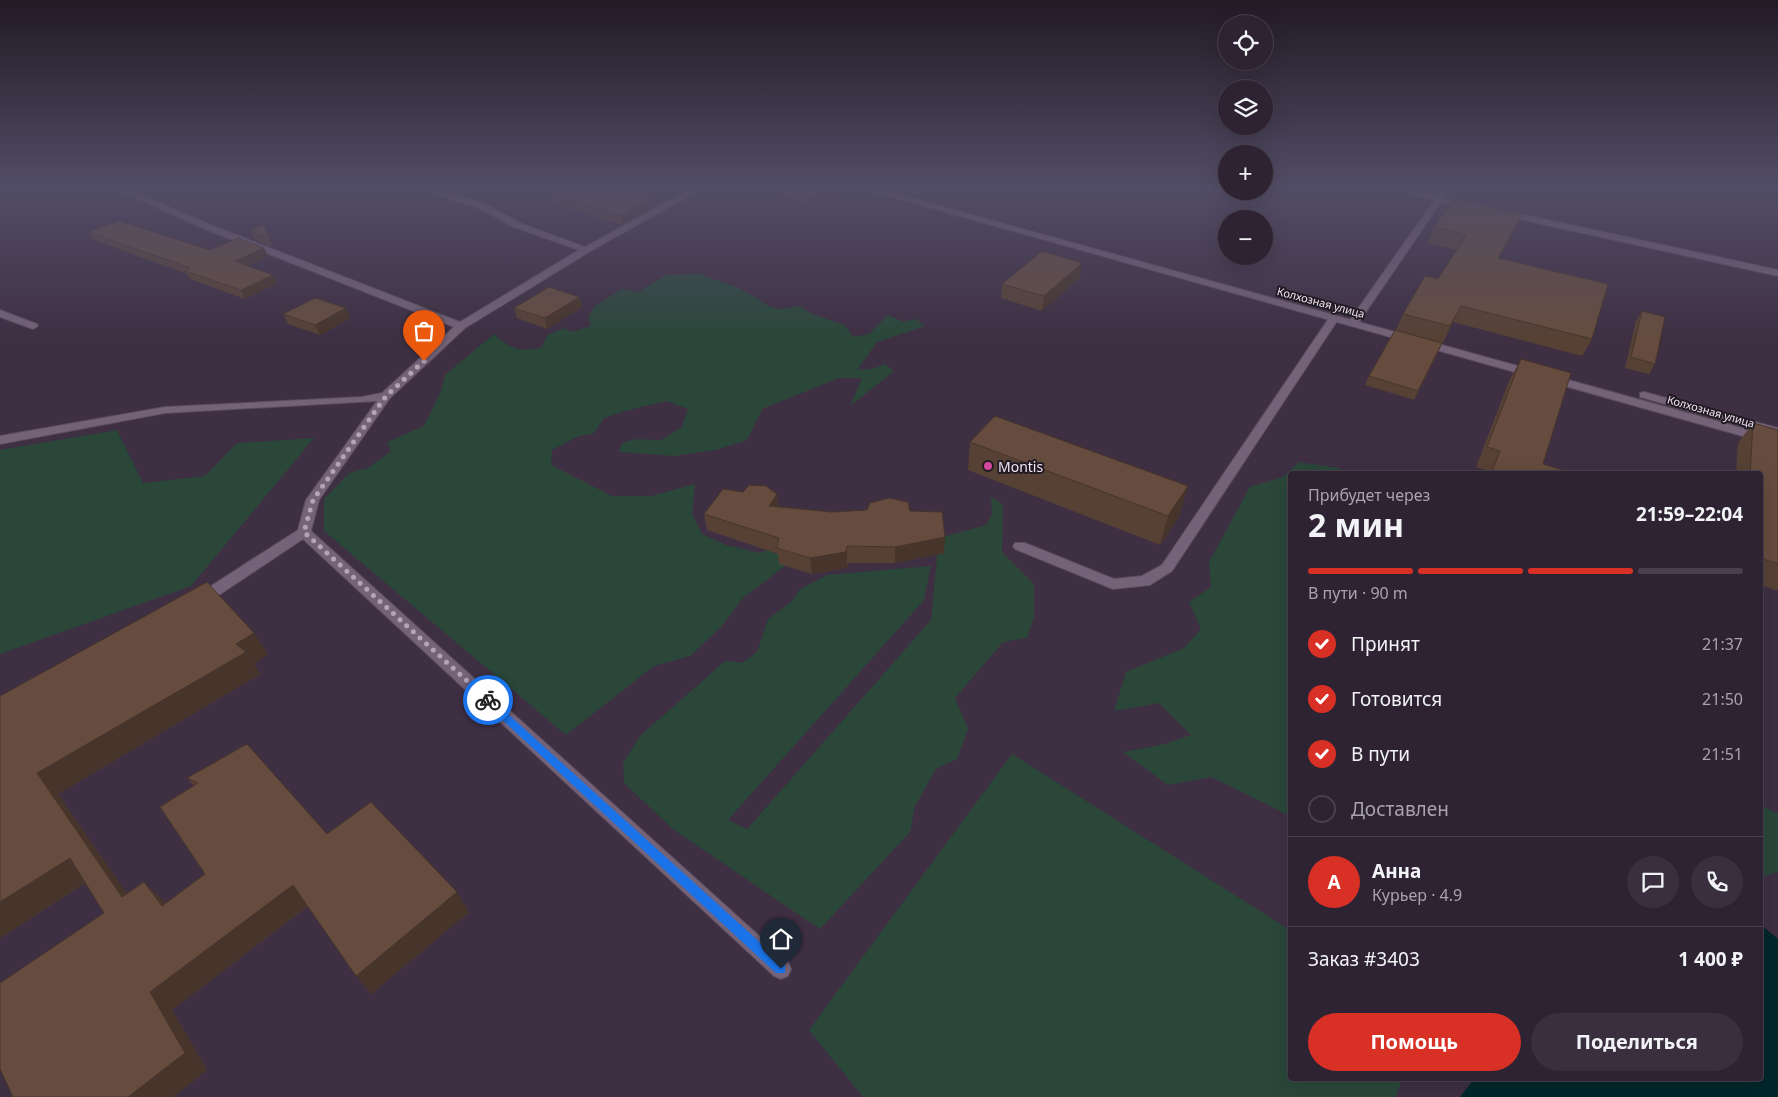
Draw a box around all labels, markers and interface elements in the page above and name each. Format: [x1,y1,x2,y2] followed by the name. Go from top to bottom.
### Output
[1218,15,1273,265] map controls
[1218,15,1273,70] button: locate
[1218,80,1273,135] button: layers
[1218,145,1273,200] button: +
[1218,210,1273,265] button: −
[1275,283,1367,321] street label: Колхозная улица
[403,310,445,361] pin
[410,317,438,345] icon: bag
[1666,391,1756,431] street label: Колхозная улица
[998,457,1043,476] place label: Montis
[982,460,994,472] marker: Montis
[1308,484,1430,506] text: Прибудет через
[1636,501,1743,527] text: 21:59–22:04
[1308,503,1404,546] text: 2 мин
[1308,582,1408,604] text: В пути · 90 m
[1308,630,1336,658] icon: check
[1351,631,1420,657] text: Принят
[1702,633,1743,655] text: 21:37
[463,675,513,725] courier
[1308,685,1336,713] icon: check
[474,686,502,714] icon: bike
[1351,686,1442,712] text: Готовится
[1702,688,1743,710] text: 21:50
[1308,740,1336,768] icon: check
[1351,741,1410,767] text: В пути
[1702,743,1743,765] text: 21:51
[1351,796,1449,822] text: Доставлен
[1627,856,1679,908] button: chat
[1691,856,1743,908] button: phone
[1372,858,1421,884] text: Анна
[1327,869,1341,895] text: А
[1372,884,1462,906] text: Курьер · 4.9
[760,918,802,969] pin
[767,925,795,953] icon: home
[1308,946,1420,972] text: Заказ #3403
[1678,946,1743,972] text: 1 400 ₽
[1308,1013,1521,1071] button: Помощь
[1531,1013,1743,1071] button: Поделиться

